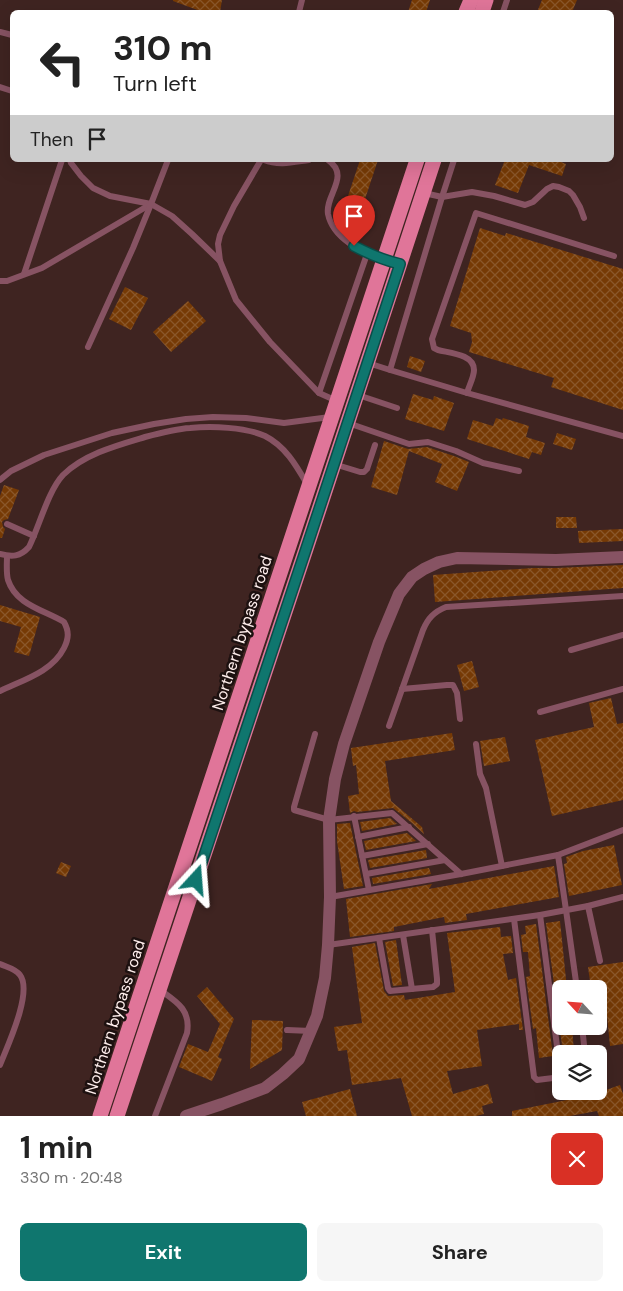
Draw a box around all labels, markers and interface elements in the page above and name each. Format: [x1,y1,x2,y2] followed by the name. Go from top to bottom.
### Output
[113,25,212,71] text: 310 m
[30,30,95,95] icon: left
[113,69,197,98] text: Turn left
[83,125,111,153] icon: arrive
[30,127,73,152] text: Then
[333,195,375,246] pin
[340,202,368,230] icon: arrive
[207,553,277,713] street label: Northern bypass road
[169,853,221,905] position arrow
[80,937,150,1097] street label: Northern bypass road
[552,980,608,1035] north arrow
[552,980,607,1100] map controls
[552,1045,607,1100] button: layers
[20,1128,93,1167] text: 1 min
[551,1133,603,1185] button: close
[20,1167,123,1188] text: 330 m · 20:48
[20,1223,307,1281] button: Exit
[317,1223,603,1281] button: Share

